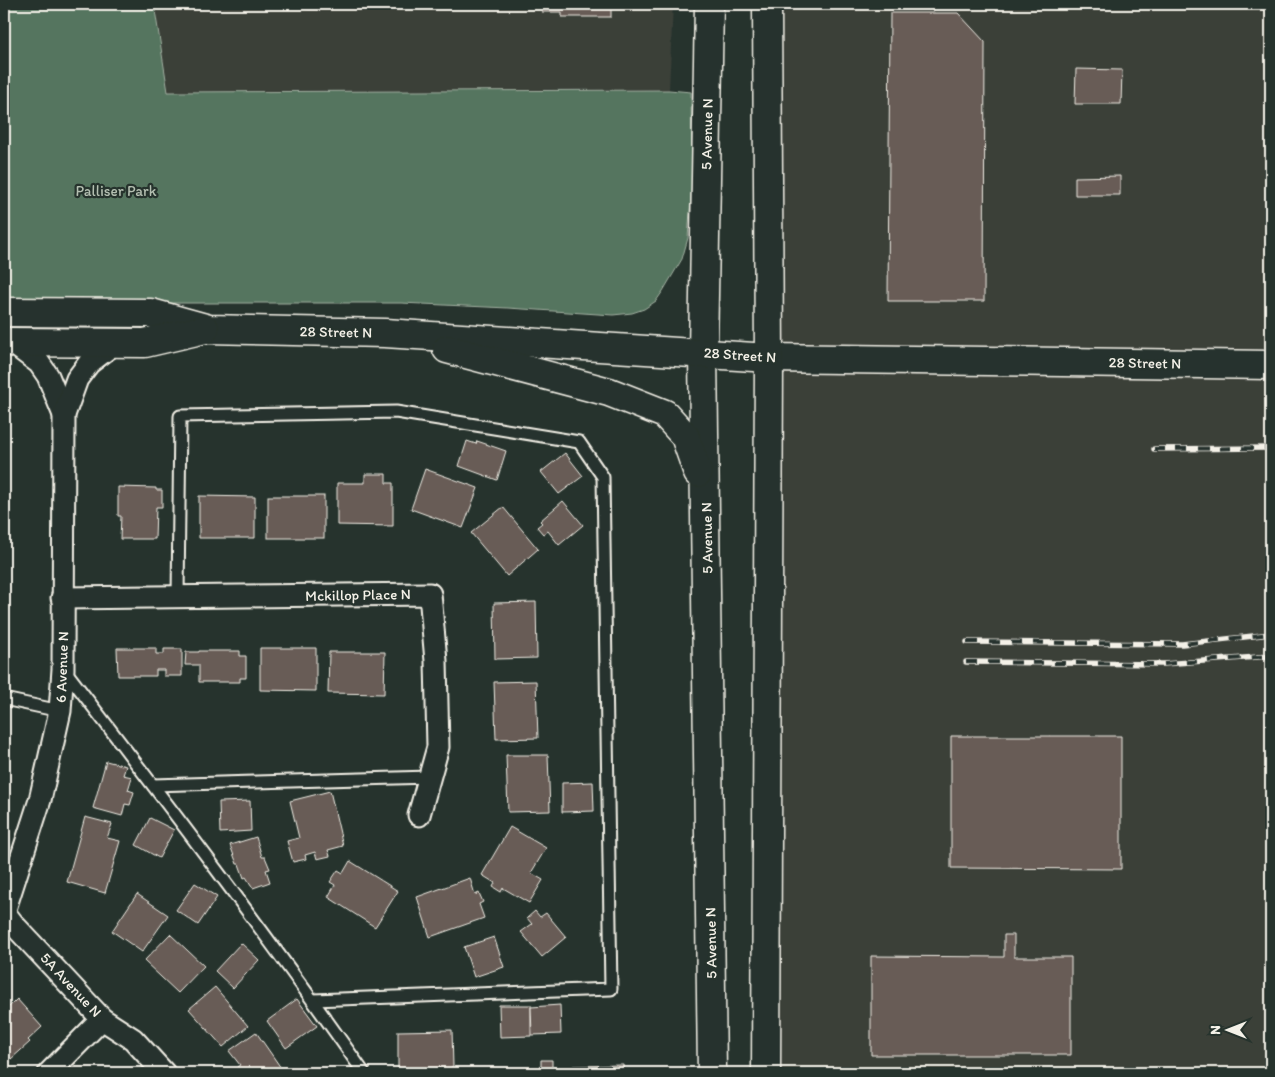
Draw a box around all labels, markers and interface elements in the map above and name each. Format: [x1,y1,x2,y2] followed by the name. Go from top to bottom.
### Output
[697,98,717,170] street label: 5 Avenue N
[76,182,157,200] park label: Palliser Park
[300,322,372,342] street label: 28 Street N
[703,343,777,367] street label: 28 Street N
[1109,353,1181,373] street label: 28 Street N
[697,502,717,574] street label: 5 Avenue N
[305,585,411,605] street label: Mckillop Place N
[52,631,72,703] street label: 6 Avenue N
[701,907,721,979] street label: 5 Avenue N
[37,949,105,1021] street label: 5A Avenue N
[1202,1004,1252,1054] north arrow
[1207,1025,1224,1035] text: N

